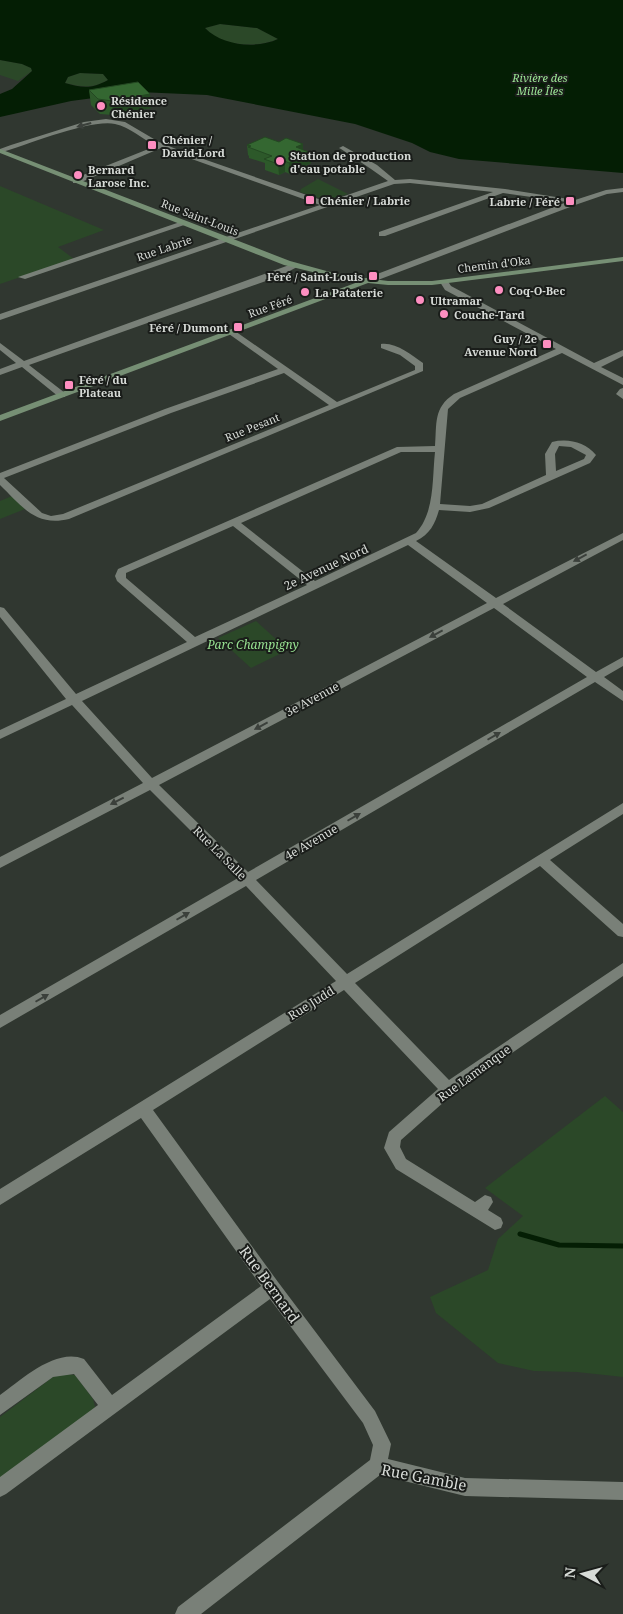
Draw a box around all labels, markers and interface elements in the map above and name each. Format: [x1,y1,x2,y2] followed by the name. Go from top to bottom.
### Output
[511,70,568,98] water label: Rivière des Mille Îles
[111,93,167,121] place label: Résidence Chénier
[95,100,107,112] marker: Résidence Chénier
[77,121,92,129] one-way arrow
[162,132,225,160] place label: Chénier / David-Lord
[146,139,158,151] marker: Chénier / David-Lord
[290,148,412,176] place label: Station de production d'eau potable
[274,155,286,167] marker: Station de production d'eau potable
[88,162,150,190] place label: Bernard Larose Inc.
[72,169,84,181] marker: Bernard Larose Inc.
[320,193,410,208] place label: Chénier / Labrie
[304,194,316,206] marker: Chénier / Labrie
[490,194,560,209] place label: Labrie / Féré
[159,195,241,239] street label: Rue Saint-Louis
[564,195,576,207] marker: Labrie / Féré
[134,232,194,264] street label: Rue Labrie
[457,252,531,276] street label: Chemin d'Oka
[267,269,363,284] place label: Féré / Saint-Louis
[367,270,379,282] marker: Féré / Saint-Louis
[509,283,565,298] place label: Coq-O-Bec
[493,284,505,296] marker: Coq-O-Bec
[315,285,383,300] place label: La Pataterie
[299,286,311,298] marker: La Pataterie
[246,291,294,321] street label: Rue Féré
[430,293,482,308] place label: Ultramar
[414,294,426,306] marker: Ultramar
[454,307,525,322] place label: Couche-Tard
[438,308,450,320] marker: Couche-Tard
[149,320,229,335] place label: Féré / Dumont
[232,321,244,333] marker: Féré / Dumont
[464,331,537,359] place label: Guy / 2e Avenue Nord
[541,338,553,350] marker: Guy / 2e Avenue Nord
[79,372,128,400] place label: Féré / du Plateau
[63,379,75,391] marker: Féré / du Plateau
[222,409,282,445] street label: Rue Pesant
[281,540,372,594] street label: 2e Avenue Nord
[573,554,587,562] one-way arrow
[429,630,443,638] one-way arrow
[206,636,299,653] park label: Parc Champigny
[282,678,342,720] street label: 3e Avenue
[254,722,269,730] one-way arrow
[488,731,501,740] one-way arrow
[111,797,124,806] one-way arrow
[347,813,360,822] one-way arrow
[281,820,341,864] street label: 4e Avenue
[189,822,251,884] street label: Rue La Salle
[175,912,190,920] one-way arrow
[285,982,338,1024] street label: Rue Judd
[36,993,49,1002] one-way arrow
[434,1041,514,1105] street label: Rue Lamanque
[235,1241,305,1327] street label: Rue Bernard
[380,1459,468,1495] street label: Rue Gamble
[558,1549,608,1599] north arrow
[560,1566,580,1579] text: N

